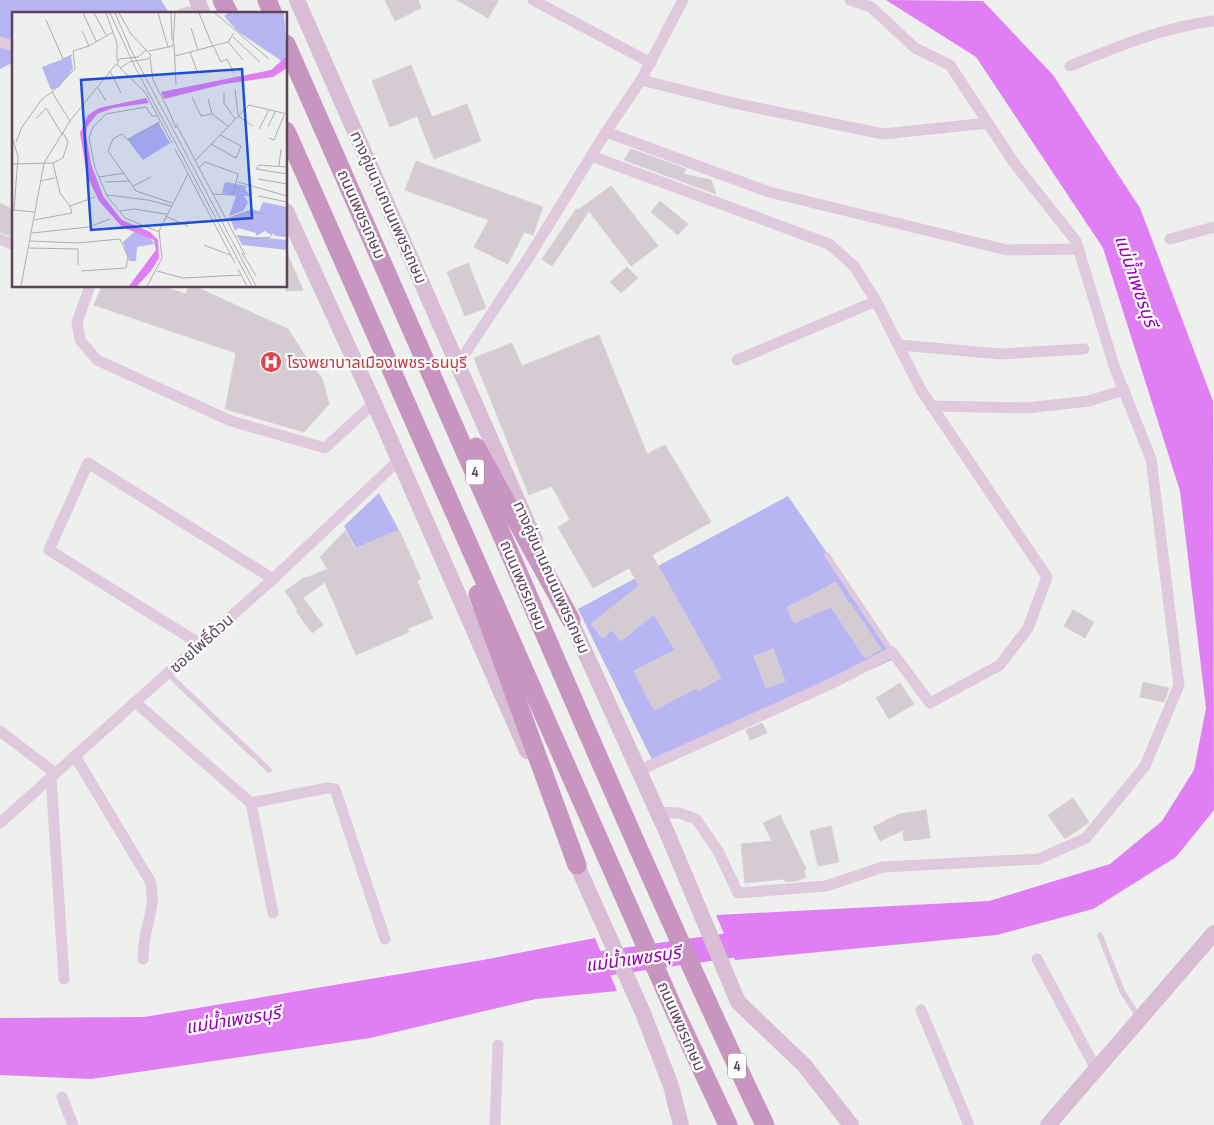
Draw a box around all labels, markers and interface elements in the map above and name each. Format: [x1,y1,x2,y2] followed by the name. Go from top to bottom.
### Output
[12,12,288,288] inset map
[347,128,431,286] street label: ทางคู่ขนานถนนเพชรเกษม
[334,166,390,262] street label: ถนนเพชรเกษม
[1110,232,1165,332] water label: แม่น้ำเพชรบุรี
[259,350,283,374] hospital icon: โรงพยาบาลเมืองเพชร-ธนบุรี
[287,354,467,373] place label: โรงพยาบาลเมืองเพชร-ธนบุรี
[466,460,484,484] road number: 4
[510,498,594,656] street label: ทางคู่ขนานถนนเพชรเกษม
[496,537,552,633] street label: ถนนเพชรเกษม
[165,610,238,678] street label: ซอยโพธิ์ด้วน
[584,939,685,977] water label: แม่น้ำเพชรบุรี
[652,979,709,1074] street label: ถนนเพชรเกษม
[184,999,285,1038] water label: แม่น้ำเพชรบุรี
[728,1054,746,1078] road number: 4

